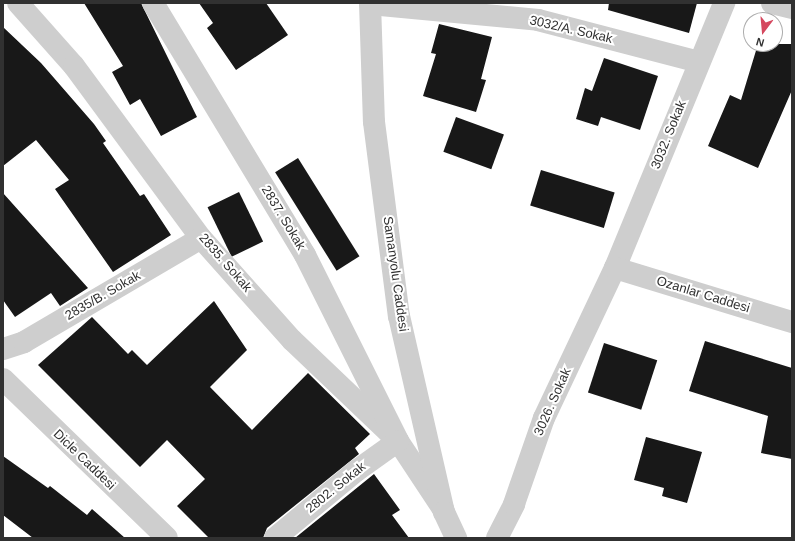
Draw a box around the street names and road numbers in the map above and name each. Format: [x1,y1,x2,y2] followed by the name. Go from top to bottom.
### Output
[528,13,614,47] street label: 3032/A. Sokak
[648,99,690,171] street label: 3032. Sokak
[258,183,308,253] street label: 2837. Sokak
[379,215,411,333] street label: Samanyolu Caddesi
[195,231,255,295] street label: 2835. Sokak
[62,268,144,324] street label: 2835/B. Sokak
[654,273,752,317] street label: Ozanlar Caddesi
[531,366,575,438] street label: 3026. Sokak
[50,427,118,493] street label: Dicle Caddesi
[303,459,369,517] street label: 2802. Sokak

